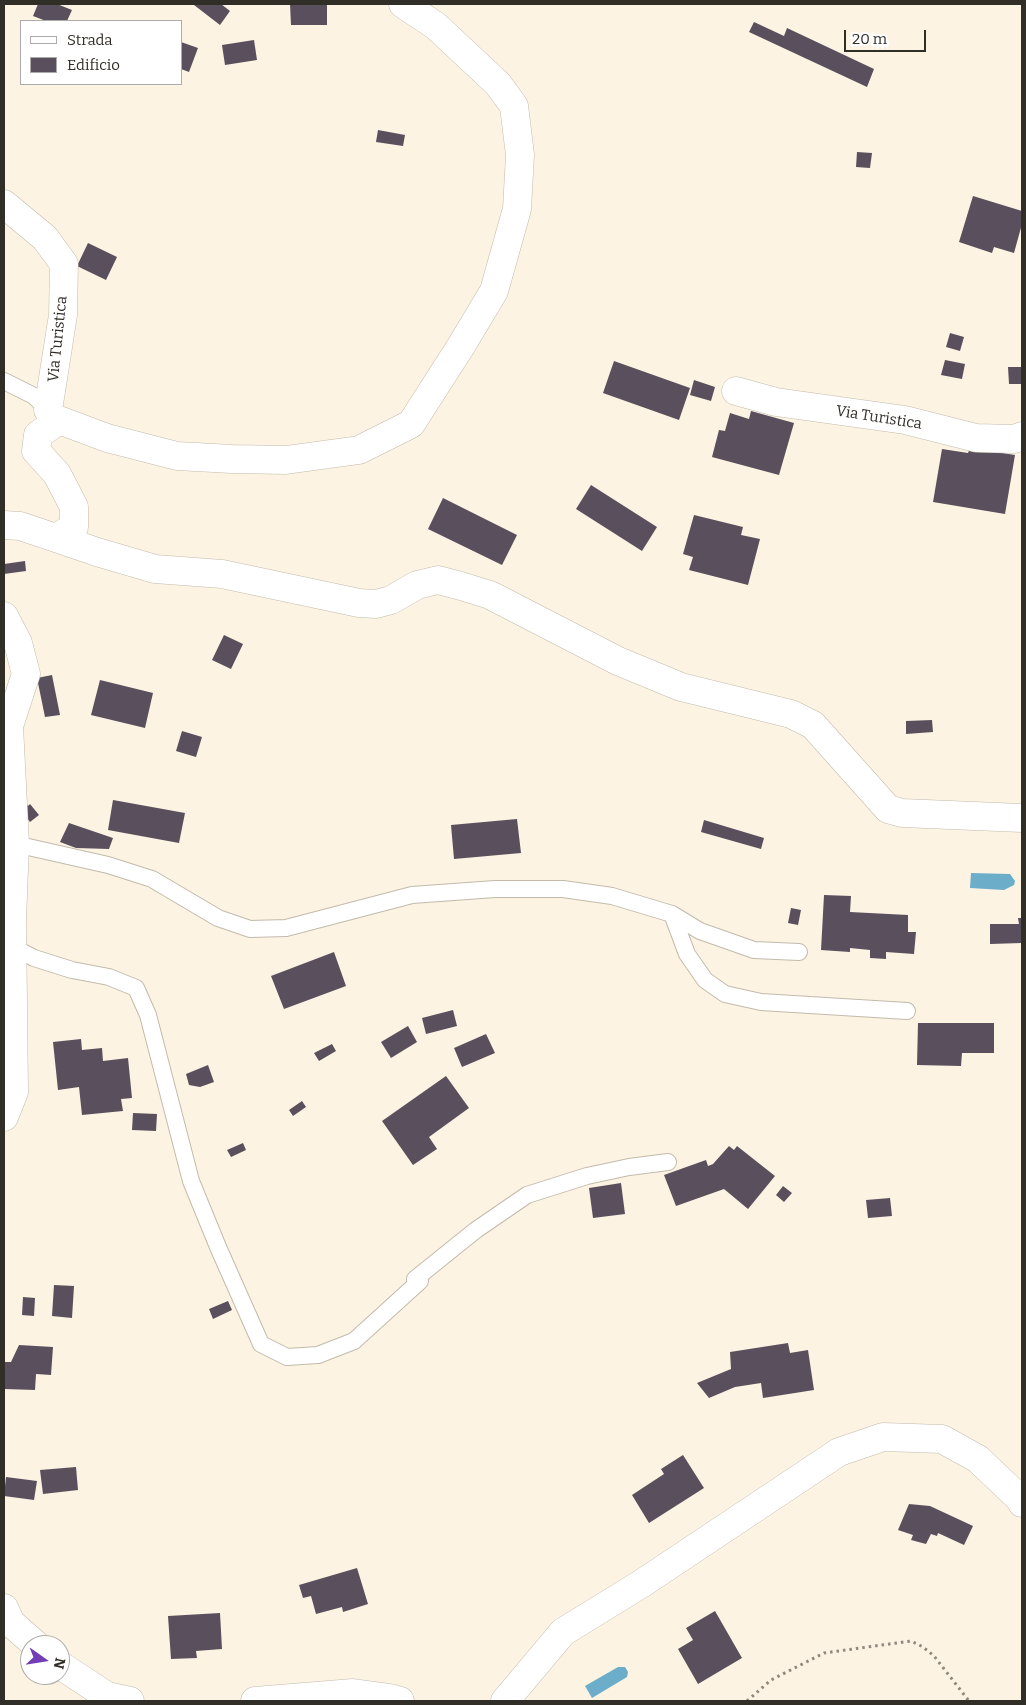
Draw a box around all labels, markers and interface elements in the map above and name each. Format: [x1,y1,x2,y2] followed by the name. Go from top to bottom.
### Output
[20,20,182,85] legend
[846,20,928,52] scale bar
[852,30,887,48] text: 20 m
[67,31,113,49] text: Strada
[67,56,120,74] text: Edificio
[45,295,71,383] street label: Via Turistica
[835,402,923,434] street label: Via Turistica
[20,1635,70,1685] north arrow
[50,1656,69,1670] text: N

